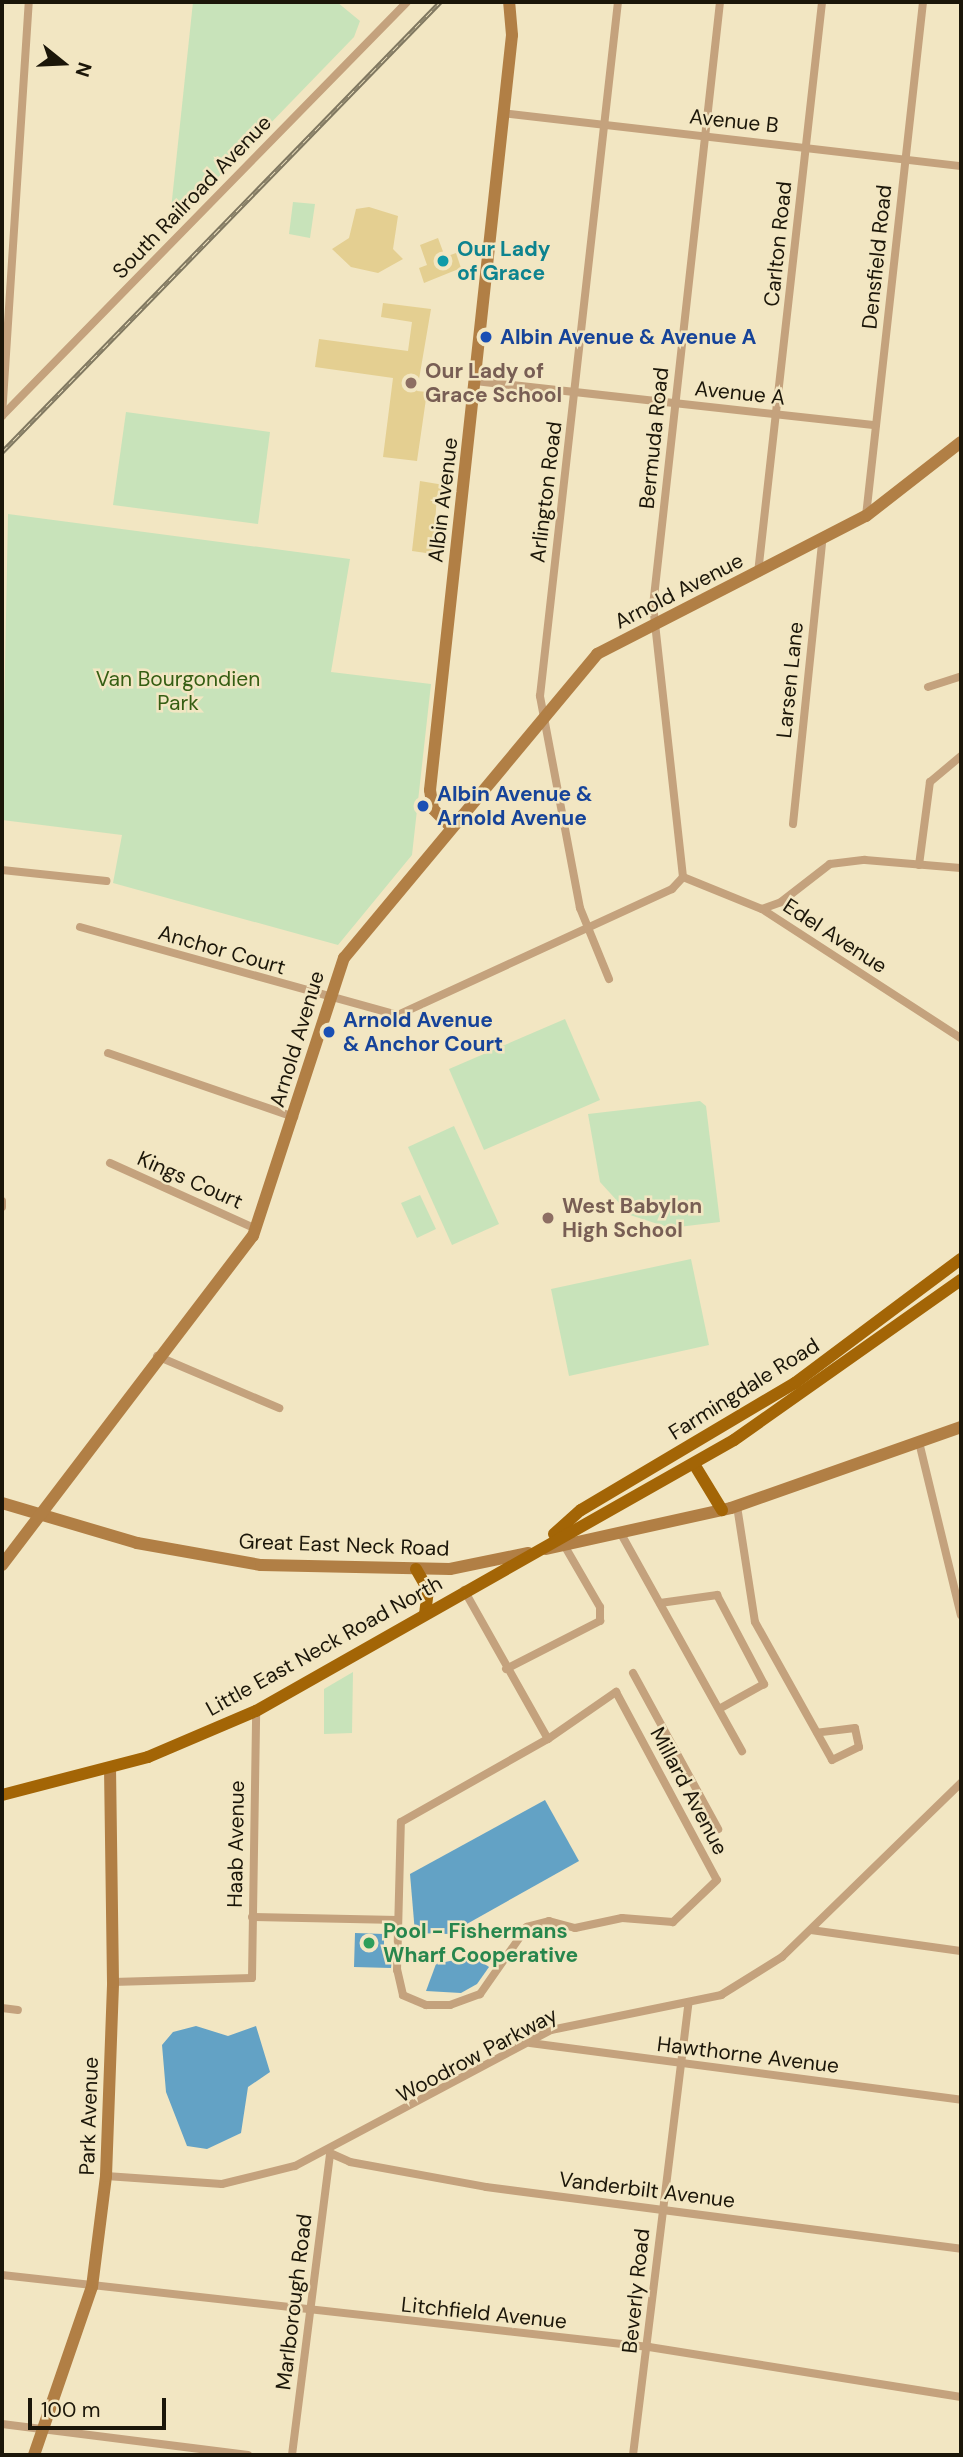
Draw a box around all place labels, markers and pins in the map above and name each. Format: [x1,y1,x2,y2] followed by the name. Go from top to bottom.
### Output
[457,236,550,286] place label: Our Lady of Grace
[435,253,451,269] marker: Our Lady of Grace
[500,324,757,350] place label: Albin Avenue & Avenue A
[478,329,494,345] marker: Albin Avenue & Avenue A
[425,358,562,408] place label: Our Lady of Grace School
[403,375,419,391] marker: Our Lady of Grace School
[437,781,592,831] place label: Albin Avenue & Arnold Avenue
[415,798,431,814] marker: Albin Avenue & Arnold Avenue
[343,1007,503,1057] place label: Arnold Avenue & Anchor Court
[321,1024,337,1040] marker: Arnold Avenue & Anchor Court
[562,1193,702,1243] place label: West Babylon High School
[540,1210,556,1226] marker: West Babylon High School
[383,1918,578,1968] place label: Pool - Fishermans Wharf Cooperative
[361,1935,377,1951] marker: Pool - Fishermans Wharf Cooperative

